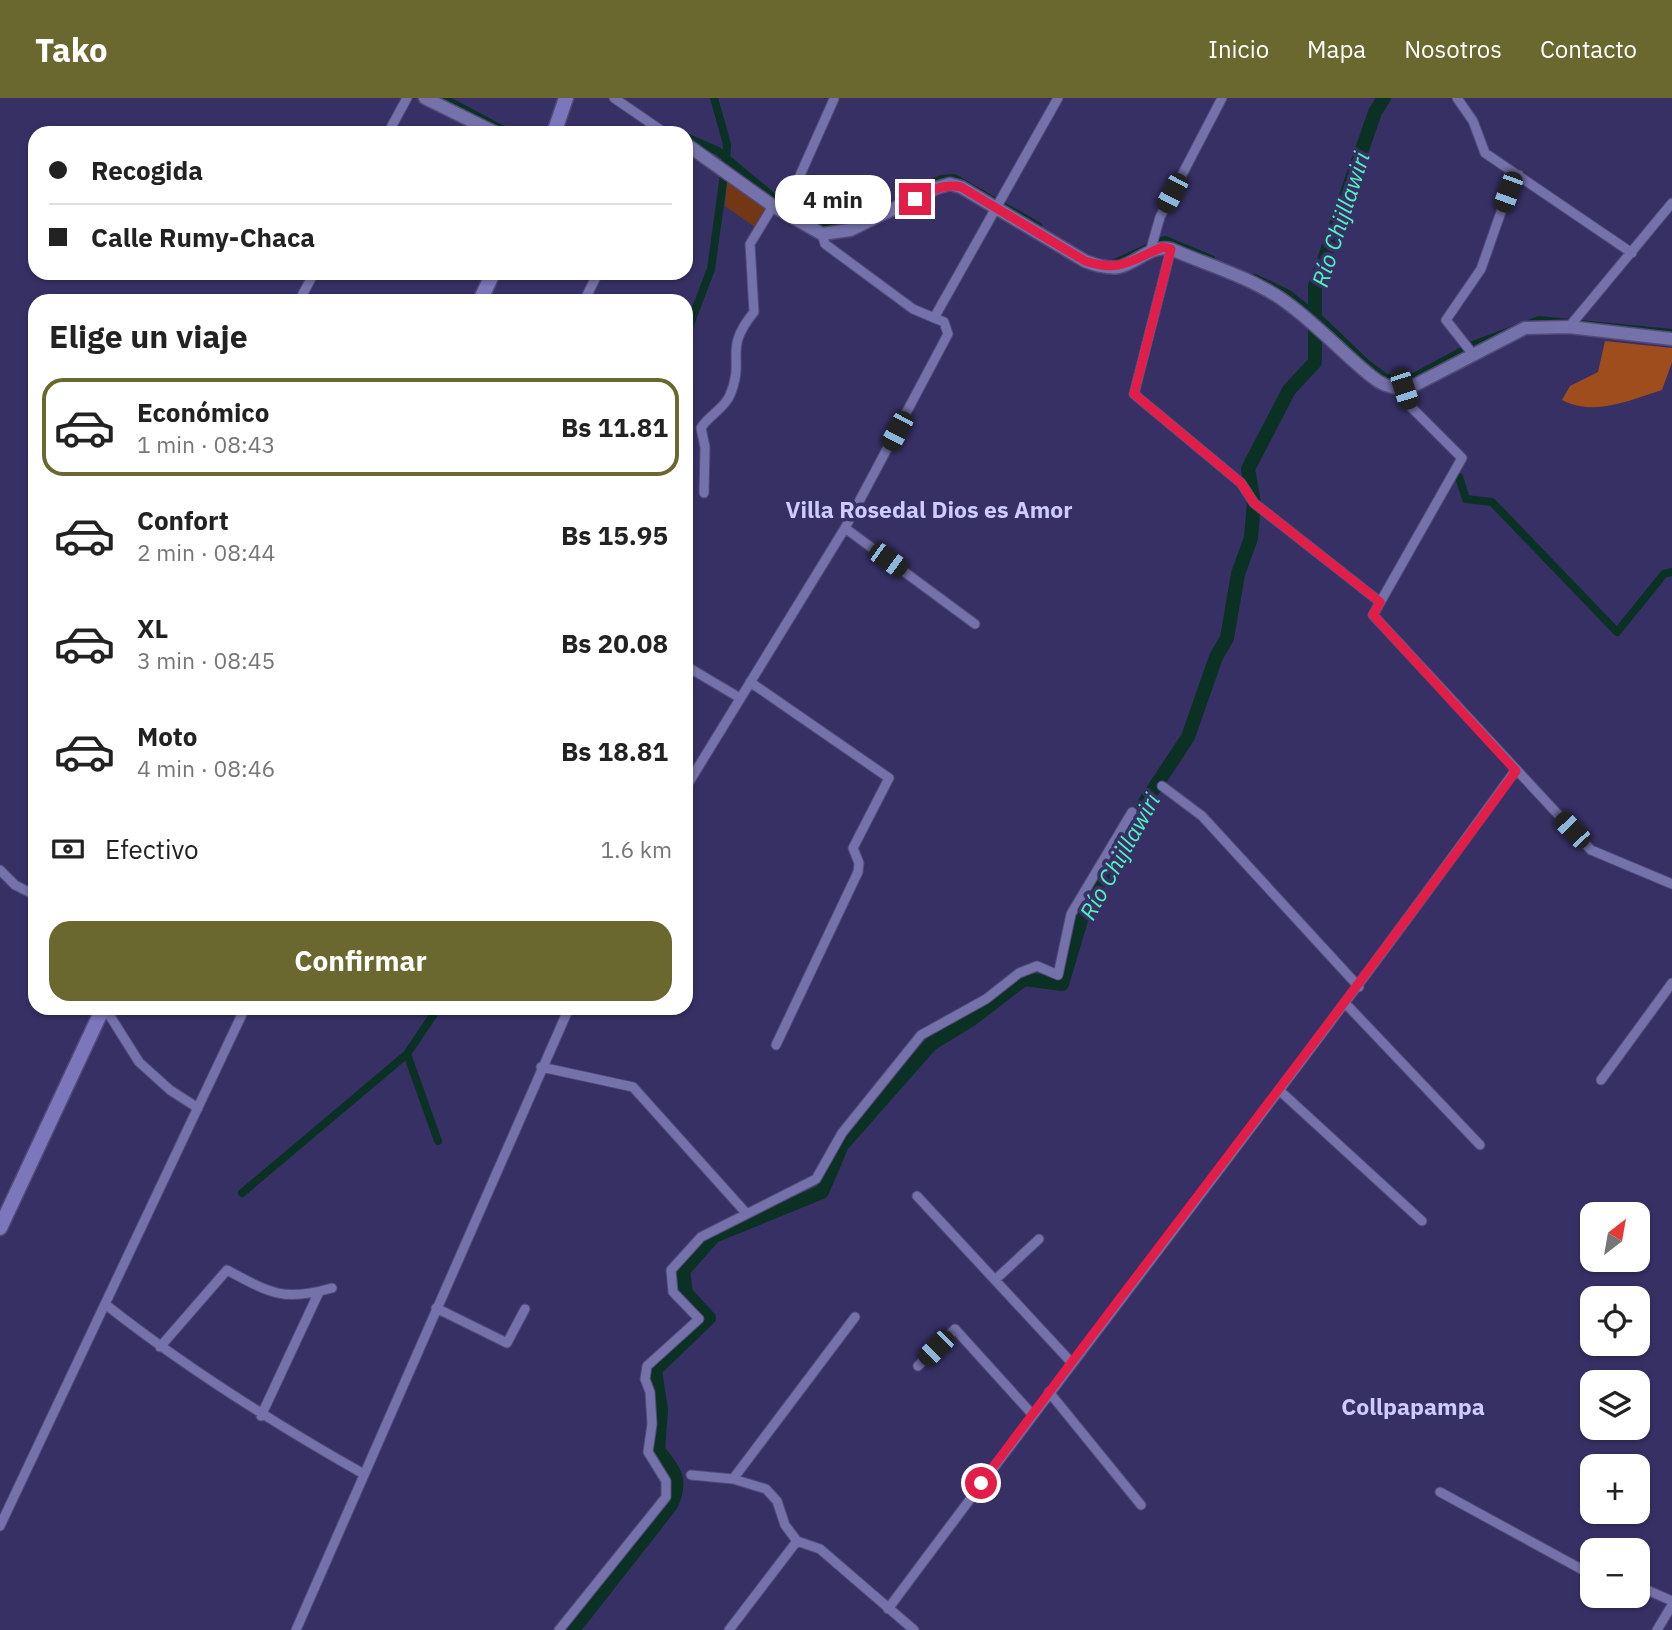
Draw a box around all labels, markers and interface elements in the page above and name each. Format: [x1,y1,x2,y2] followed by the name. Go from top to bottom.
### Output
[35,28,108,71] text: Tako
[1208,33,1269,65] text: Inicio
[1307,33,1366,65] text: Mapa
[1404,33,1502,65] text: Nosotros
[1540,33,1637,65] text: Contacto
[1304,147,1376,290] water label: Río Chijllawiri
[91,153,203,187] text: Recogida
[1491,169,1526,215] car
[1153,170,1192,216] car
[775,174,890,224] callout: 4 min
[899,183,931,215] route end
[803,184,863,214] text: 4 min
[91,220,315,254] text: Calle Rumy-Chaca
[49,315,248,357] text: Elige un viaje
[1388,366,1421,412] car
[137,395,269,429] text: Económico
[53,396,116,459] icon: car
[878,408,917,454] car
[561,410,668,444] text: Bs 11.81
[137,429,275,459] text: 1 min · 08:43
[785,494,1073,524] district label: Villa Rosedal Dios es Amor
[137,503,229,537] text: Confort
[53,504,116,567] icon: car
[561,518,668,552] text: Bs 15.95
[137,537,275,567] text: 2 min · 08:44
[865,539,912,581] car
[137,611,168,645] text: XL
[53,612,116,675] icon: car
[561,626,668,660] text: Bs 20.08
[137,645,275,675] text: 3 min · 08:45
[137,719,197,753] text: Moto
[53,720,116,783] icon: car
[561,734,668,768] text: Bs 18.81
[137,753,275,783] text: 4 min · 08:46
[1072,787,1167,925] water label: Río Chijllawiri
[1550,808,1595,852] car
[49,830,87,868] icon: cash
[105,832,199,866] text: Efectivo
[601,834,672,864] text: 1.6 km
[49,921,672,1001] button: Confirmar
[1580,1202,1650,1272] north arrow
[1580,1202,1650,1608] map controls
[1580,1286,1650,1356] button: locate
[914,1326,959,1370] car
[1580,1370,1650,1440] button: layers
[1341,1391,1485,1421] district label: Collpapampa
[1580,1454,1650,1524] button: +
[965,1467,997,1499] route start
[1580,1538,1650,1608] button: −

